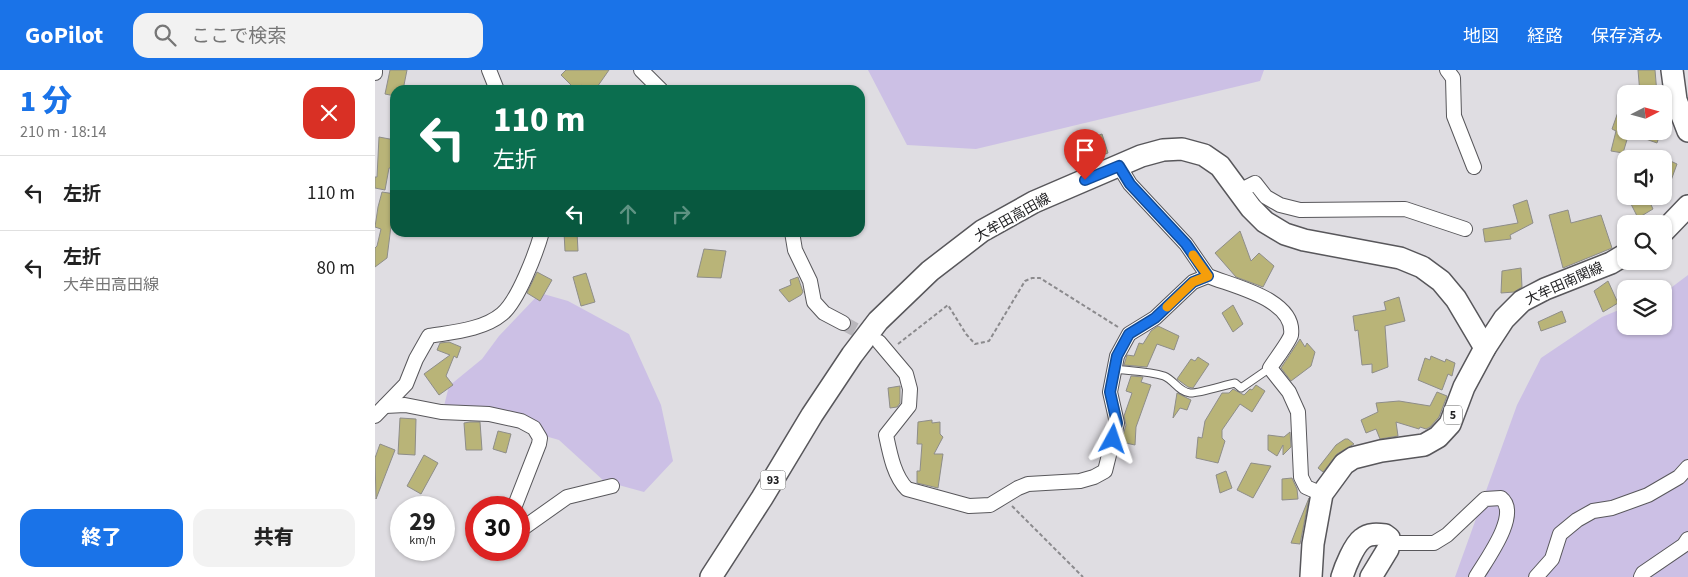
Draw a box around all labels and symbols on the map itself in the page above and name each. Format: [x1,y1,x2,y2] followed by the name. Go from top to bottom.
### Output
[1617,85,1673,140] north arrow
[1064,129,1106,180] pin
[971,189,1054,247] street label: 大牟田高田線
[1522,258,1607,310] street label: 大牟田南関線
[1444,406,1462,424] road number: 5
[1086,412,1138,464] position arrow
[761,470,785,490] road number: 93
[465,496,530,561] speed limit sign: 30

